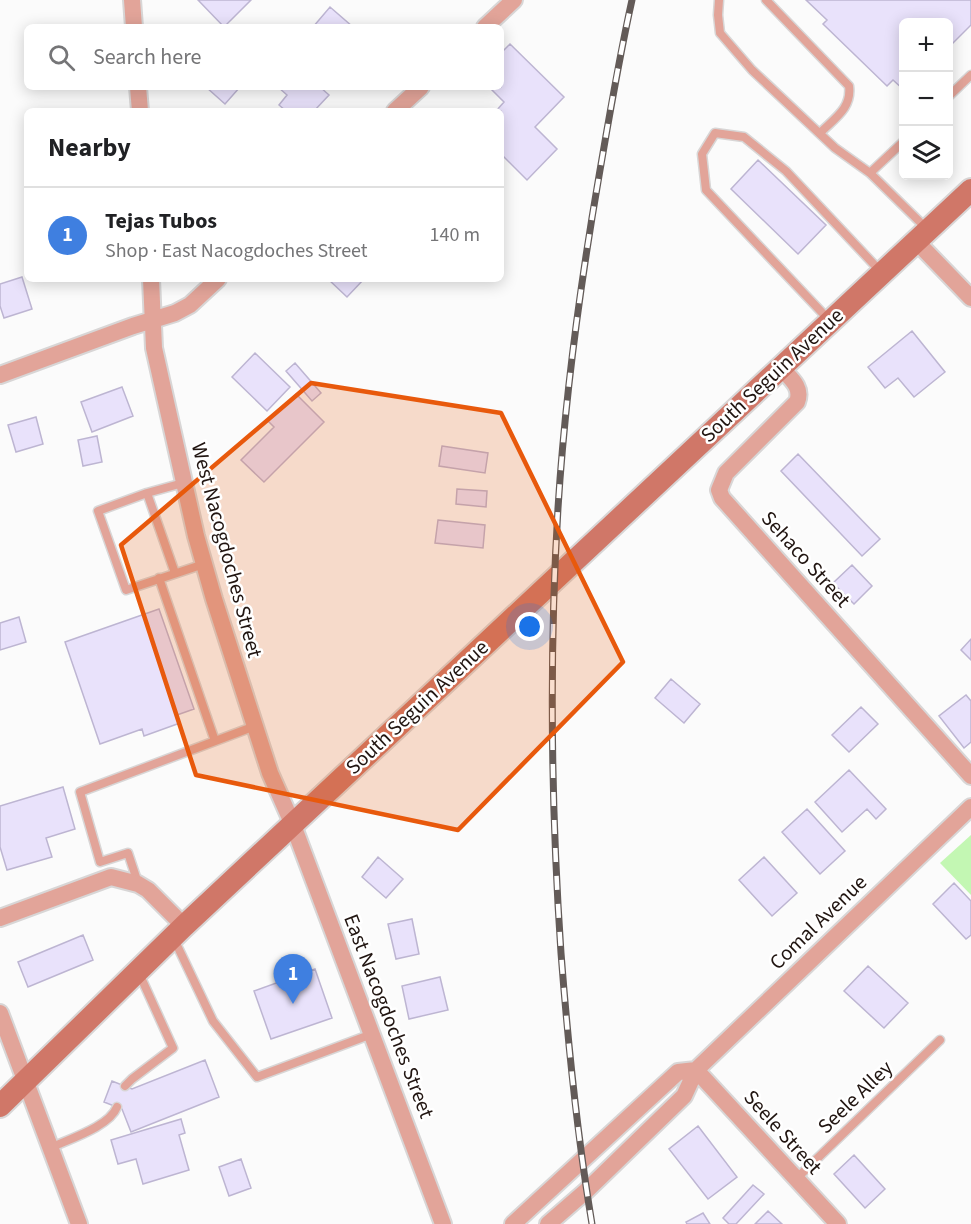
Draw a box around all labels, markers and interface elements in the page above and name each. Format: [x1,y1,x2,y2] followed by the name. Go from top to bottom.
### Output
[899,18,953,180] map controls
[899,18,953,72] button: +
[24,24,504,90] search box
[45,41,78,74] icon: search
[93,41,201,73] text: Search here
[899,72,953,126] button: −
[899,126,953,180] button: layers
[48,129,131,166] text: Nearby
[105,205,217,237] text: Tejas Tubos
[62,221,73,249] text: 1
[430,221,480,249] text: 140 m
[105,237,368,265] text: Shop · East Nacogdoches Street
[694,301,850,449] street label: South Seguin Avenue
[184,439,270,661] street label: West Nacogdoches Street
[754,504,858,614] street label: Sehaco Street
[515,612,544,641] your location
[339,633,495,781] street label: South Seguin Avenue
[762,868,874,976] street label: Comal Avenue
[336,910,442,1122] street label: East Nacogdoches Street
[274,954,312,1004] pin: 1
[811,1053,900,1141] street label: Seele Alley
[737,1083,829,1181] street label: Seele Street

